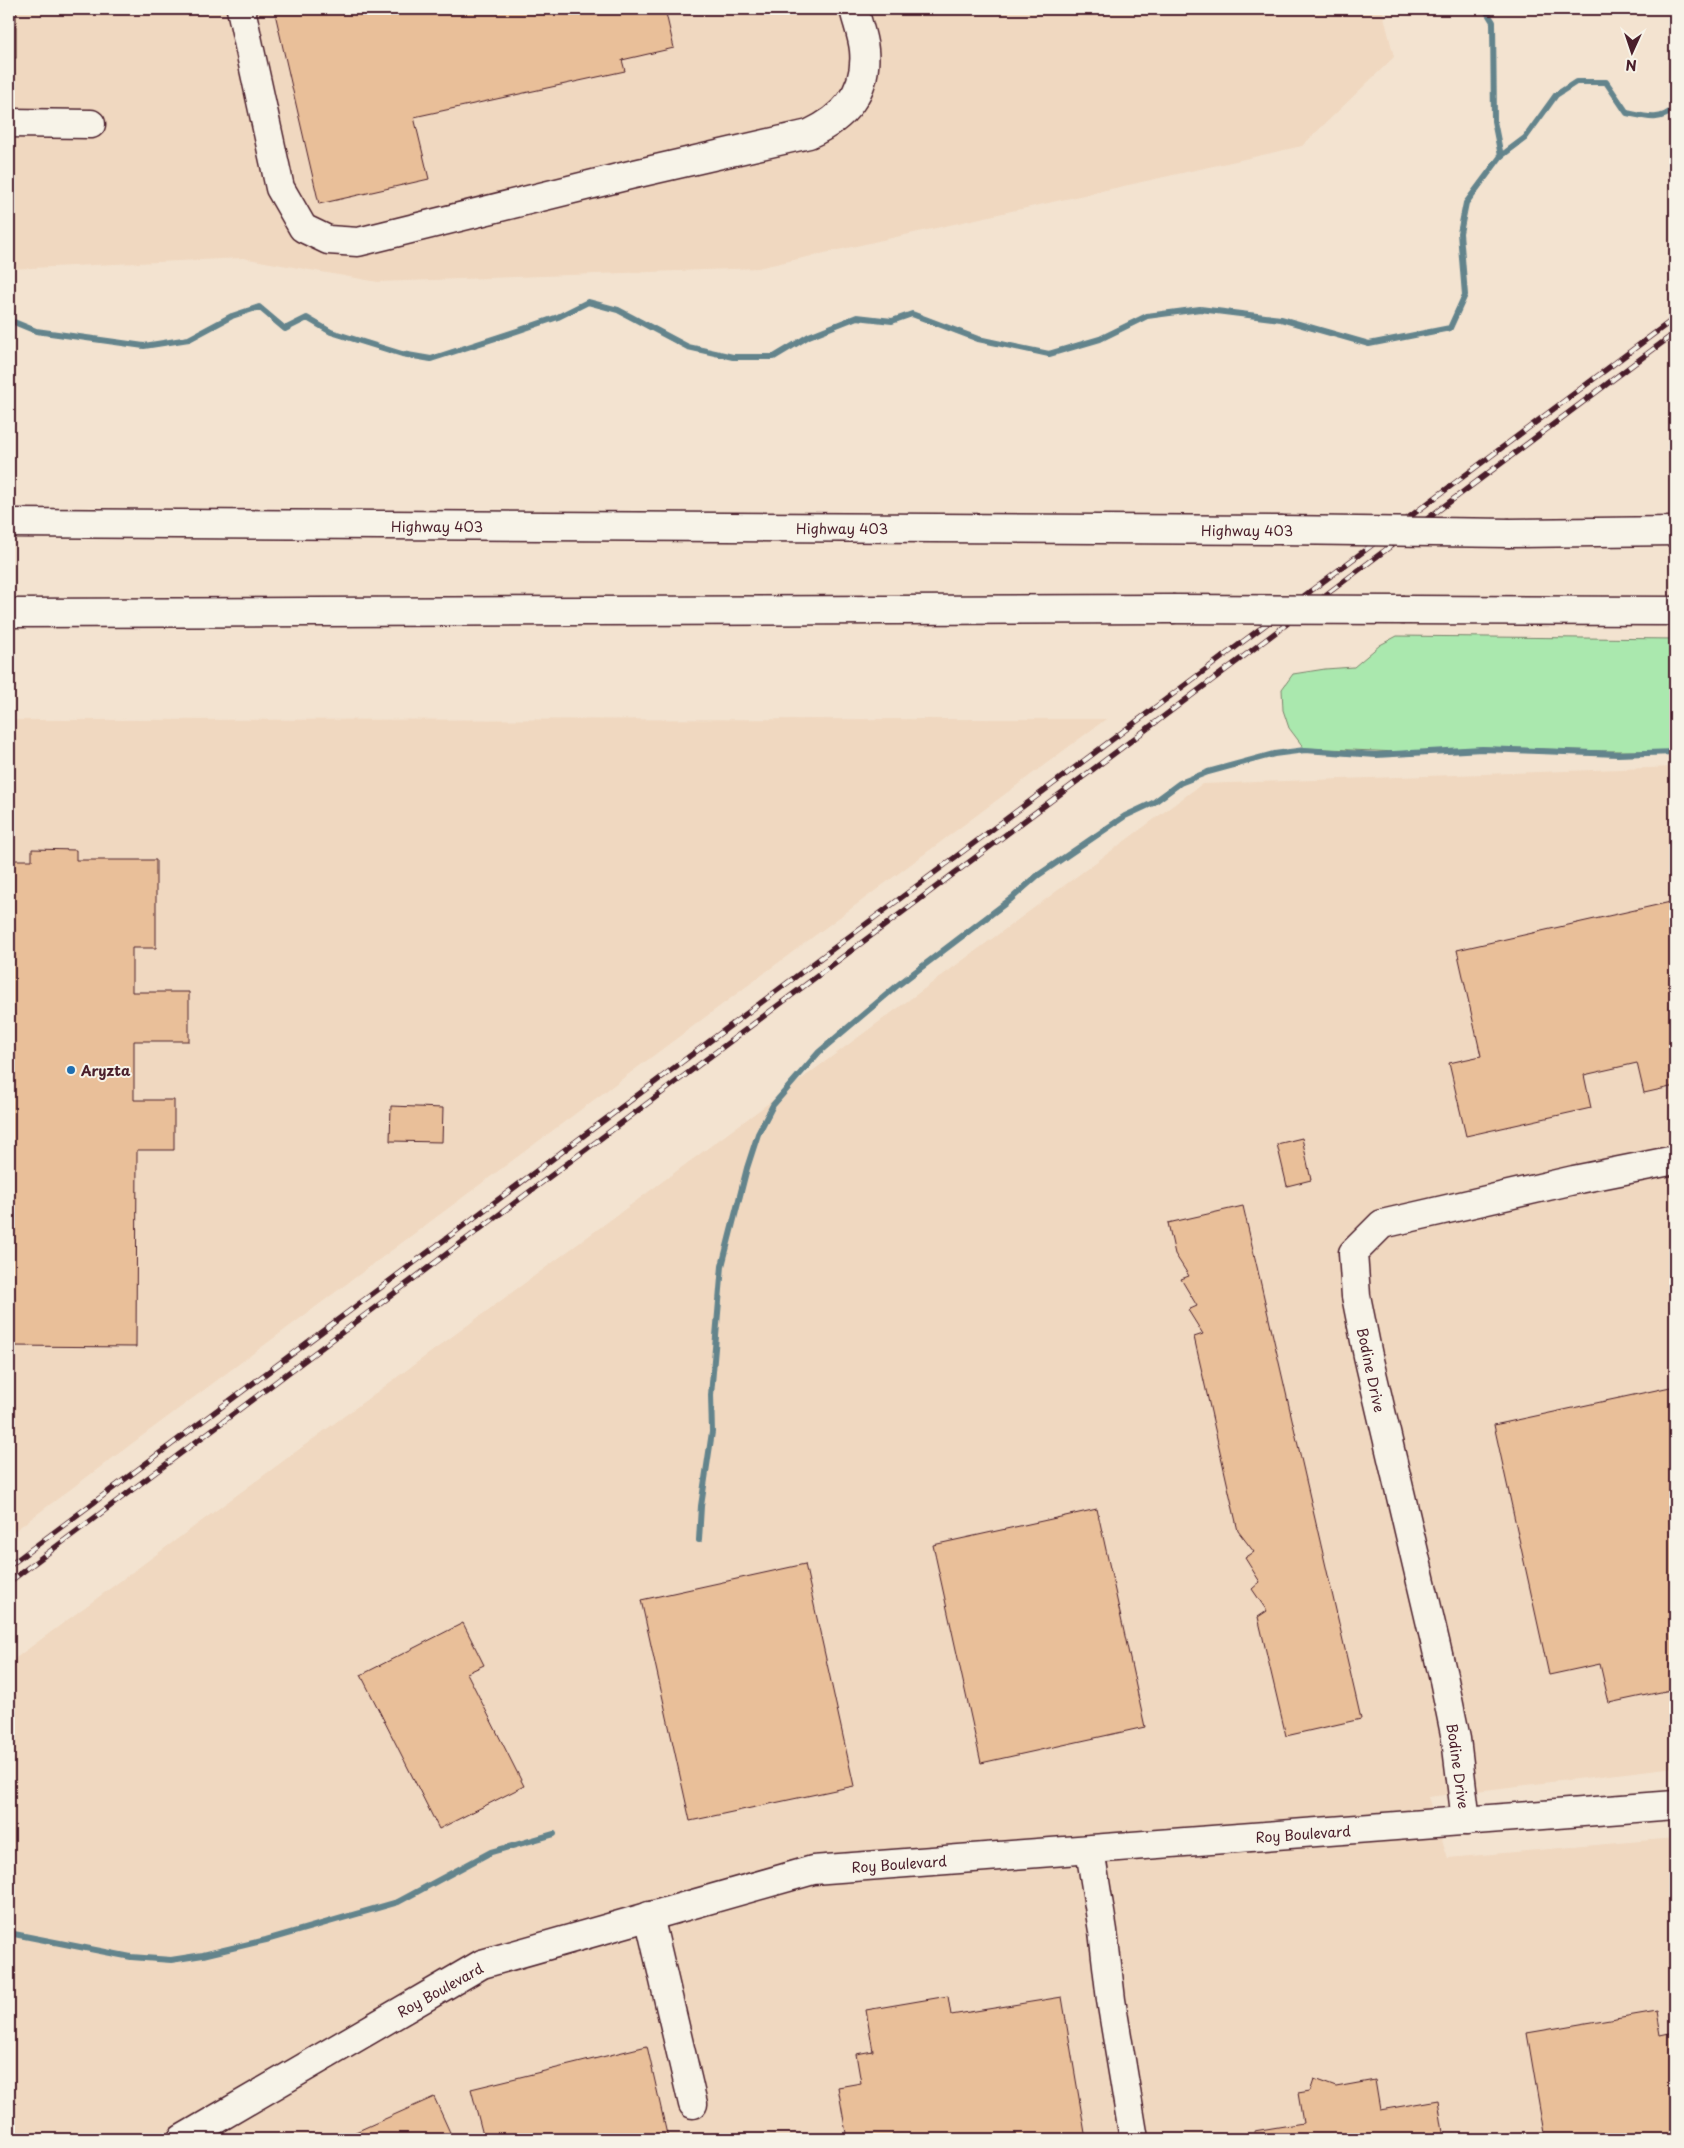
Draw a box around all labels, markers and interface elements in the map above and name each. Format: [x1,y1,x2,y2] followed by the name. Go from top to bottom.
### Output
[1606,28,1656,78] north arrow
[1625,55,1637,76] text: N
[391,516,483,537] street label: Highway 403
[796,518,888,539] street label: Highway 403
[1201,520,1293,541] street label: Highway 403
[80,1060,131,1081] place label: Aryzta
[65,1064,77,1076] marker: Aryzta
[1352,1326,1390,1414] street label: Bodine Drive
[1442,1722,1474,1810] street label: Bodine Drive
[1255,1820,1352,1848] street label: Roy Boulevard
[851,1850,948,1878] street label: Roy Boulevard
[393,1957,487,2022] street label: Roy Boulevard

